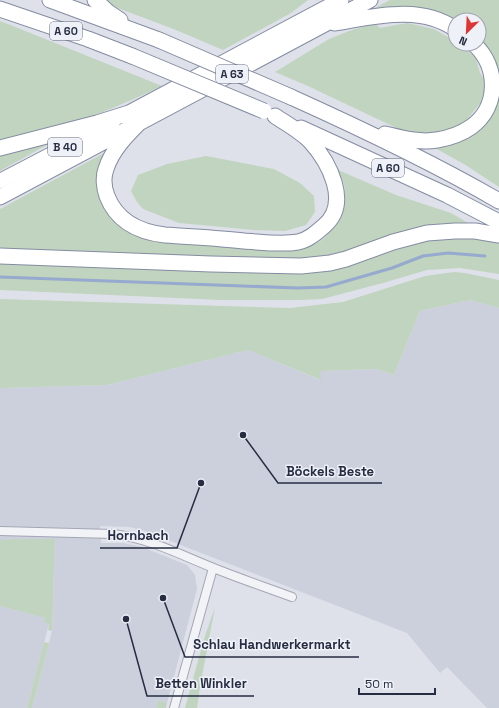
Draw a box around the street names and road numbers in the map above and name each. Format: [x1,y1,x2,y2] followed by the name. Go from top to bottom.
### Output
[50,22,82,40] road number: A 60
[216,65,248,83] road number: A 63
[48,138,82,156] road number: B 40
[372,159,404,177] road number: A 60

